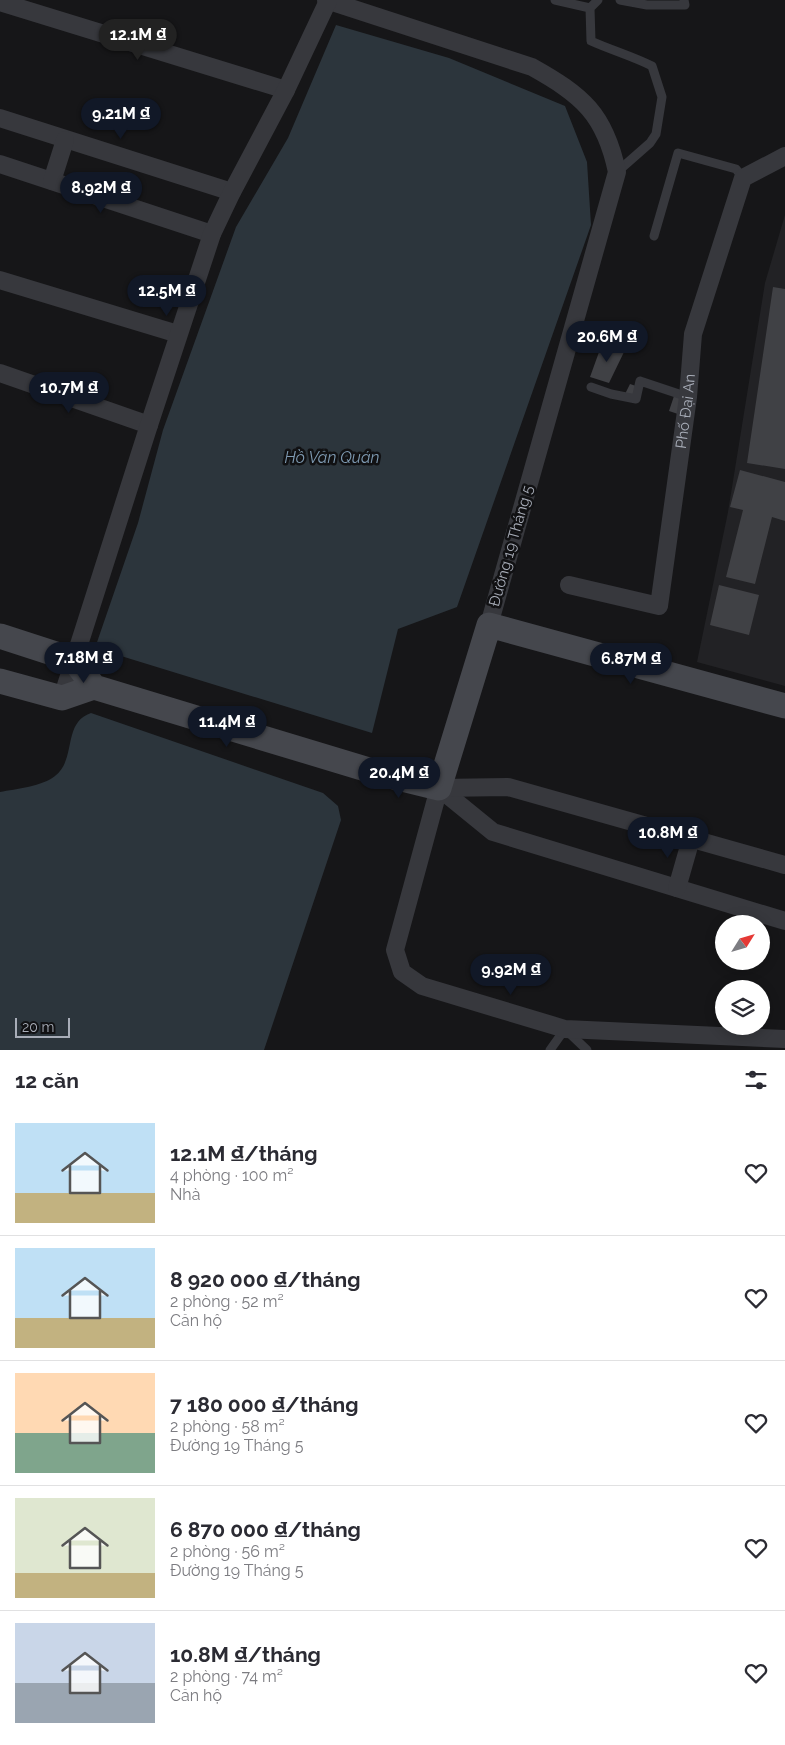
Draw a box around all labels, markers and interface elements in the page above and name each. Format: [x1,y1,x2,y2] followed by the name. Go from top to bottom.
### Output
[92,18,184,61] pin: 12.1M ₫
[110,25,166,44] text: 12.1M ₫
[75,98,167,140] pin: 9.21M ₫
[92,104,150,123] text: 9.21M ₫
[55,172,147,214] pin: 8.92M ₫
[71,178,131,197] text: 8.92M ₫
[121,274,213,317] pin: 12.5M ₫
[138,281,196,300] text: 12.5M ₫
[561,320,653,363] pin: 20.6M ₫
[577,327,637,346] text: 20.6M ₫
[23,372,115,414] pin: 10.7M ₫
[672,373,699,450] street label: Phố Đại An
[40,378,98,397] text: 10.7M ₫
[285,448,380,467] water label: Hồ Văn Quán
[485,483,537,609] street label: Đường 19 Tháng 5
[38,642,130,684] pin: 7.18M ₫
[585,642,677,685] pin: 6.87M ₫
[55,648,113,667] text: 7.18M ₫
[601,649,661,668] text: 6.87M ₫
[181,706,273,748] pin: 11.4M ₫
[199,712,255,731] text: 11.4M ₫
[353,756,445,799] pin: 20.4M ₫
[369,763,429,782] text: 20.4M ₫
[622,816,714,859] pin: 10.8M ₫
[639,823,698,842] text: 10.8M ₫
[715,915,770,970] north arrow
[715,915,770,1035] map controls
[465,954,557,996] pin: 9.92M ₫
[481,960,541,979] text: 9.92M ₫
[715,980,770,1035] button: layers
[15,1015,70,1038] scale bar
[22,1019,54,1035] text: 20 m
[742,1066,770,1094] icon: filters
[15,1068,79,1093] text: 12 căn
[170,1141,318,1166] text: 12.1M ₫/tháng
[55,1143,115,1203] icon: home
[742,1159,770,1187] icon: heart
[170,1166,293,1185] text: 4 phòng · 100 m²
[170,1185,200,1204] text: Nhà
[170,1267,361,1292] text: 8 920 000 ₫/tháng
[55,1268,115,1328] icon: home
[742,1284,770,1312] icon: heart
[170,1292,284,1311] text: 2 phòng · 52 m²
[170,1311,222,1330] text: Căn hộ
[170,1392,359,1417] text: 7 180 000 ₫/tháng
[55,1393,115,1453] icon: home
[742,1409,770,1437] icon: heart
[170,1417,285,1436] text: 2 phòng · 58 m²
[170,1436,304,1455] text: Đường 19 Tháng 5
[170,1517,361,1542] text: 6 870 000 ₫/tháng
[55,1518,115,1578] icon: home
[742,1534,770,1562] icon: heart
[170,1542,285,1561] text: 2 phòng · 56 m²
[170,1561,304,1580] text: Đường 19 Tháng 5
[170,1642,321,1667] text: 10.8M ₫/tháng
[55,1643,115,1703] icon: home
[742,1659,770,1687] icon: heart
[170,1667,283,1686] text: 2 phòng · 74 m²
[170,1686,222,1705] text: Căn hộ

